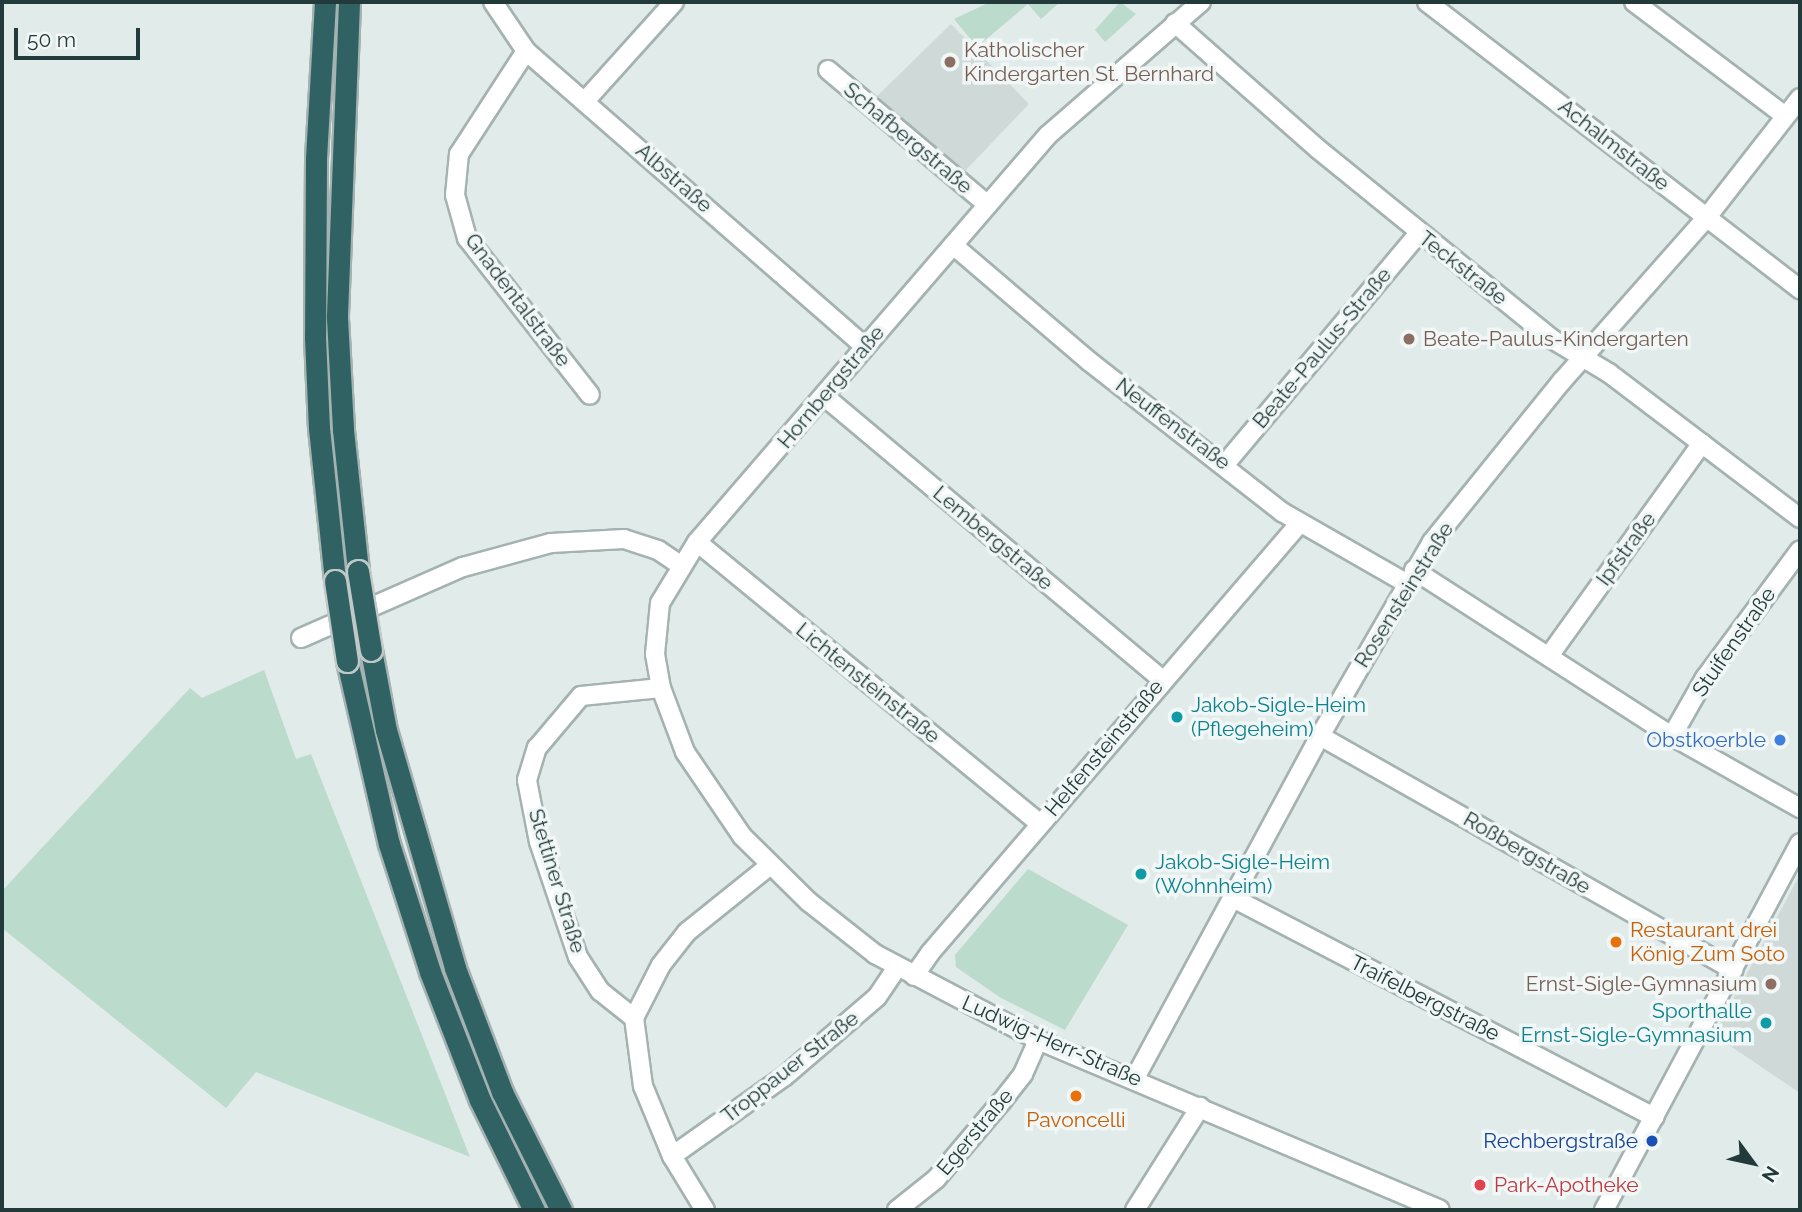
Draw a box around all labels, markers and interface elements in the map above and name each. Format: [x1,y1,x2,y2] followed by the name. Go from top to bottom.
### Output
[18,14,144,58] scale bar
[27,27,76,52] text: 50 m
[964,37,1214,87] place label: Katholischer Kindergarten St. Bernhard
[942,54,958,70] marker: Katholischer Kindergarten St. Bernhard
[839,77,977,199] street label: Schafbergstraße
[1553,94,1675,196] street label: Achalmstraße
[631,138,717,218] street label: Albstraße
[1414,226,1512,310] street label: Teckstraße
[460,228,576,372] street label: Gnadentalstraße
[1247,263,1397,433] street label: Beate-Paulus-Straße
[772,320,890,454] street label: Hornbergstraße
[1423,326,1689,352] place label: Beate-Paulus-Kindergarten
[1401,331,1417,347] marker: Beate-Paulus-Kindergarten
[1111,373,1235,475] street label: Neuffenstraße
[928,481,1058,595] street label: Lembergstraße
[1591,507,1661,591] street label: Ipfstraße
[1349,518,1459,672] street label: Rosensteinstraße
[1687,582,1781,702] street label: Stuifenstraße
[791,617,945,749] street label: Lichtensteinstraße
[1040,675,1168,821] street label: Helfensteinstraße
[1191,692,1366,742] place label: Jakob-Sigle-Heim (Pflegeheim)
[1169,709,1185,725] marker: Jakob-Sigle-Heim (Pflegeheim)
[1646,727,1766,753] place label: Obstkoerble
[1772,732,1788,748] marker: Obstkoerble
[523,806,591,956] street label: Stettiner Straße
[1459,806,1595,900] street label: Roßbergstraße
[1155,849,1330,899] place label: Jakob-Sigle-Heim (Wohnheim)
[1133,866,1149,882] marker: Jakob-Sigle-Heim (Wohnheim)
[1630,917,1785,967] place label: Restaurant drei König Zum Soto
[1608,934,1624,950] marker: Restaurant drei König Zum Soto
[1346,950,1504,1046] street label: Traifelbergstraße
[1526,971,1757,997] place label: Ernst-Sigle-Gymnasium
[1763,976,1779,992] marker: Ernst-Sigle-Gymnasium
[958,990,1146,1092] street label: Ludwig-Herr-Straße
[1521,998,1752,1048] place label: Sporthalle Ernst-Sigle-Gymnasium
[716,1005,864,1129] street label: Troppauer Straße
[1758,1015,1774,1031] marker: Sporthalle Ernst-Sigle-Gymnasium
[932,1084,1018,1180] street label: Egerstraße
[1068,1088,1084,1104] marker: Pavoncelli
[1026,1107,1126,1133] place label: Pavoncelli
[1483,1128,1638,1154] place label: Rechbergstraße
[1718,1128,1788,1198] north arrow
[1644,1133,1660,1149] marker: Rechbergstraße
[1757,1162,1784,1187] text: N
[1494,1172,1639,1198] place label: Park-Apotheke
[1472,1177,1488,1193] marker: Park-Apotheke

